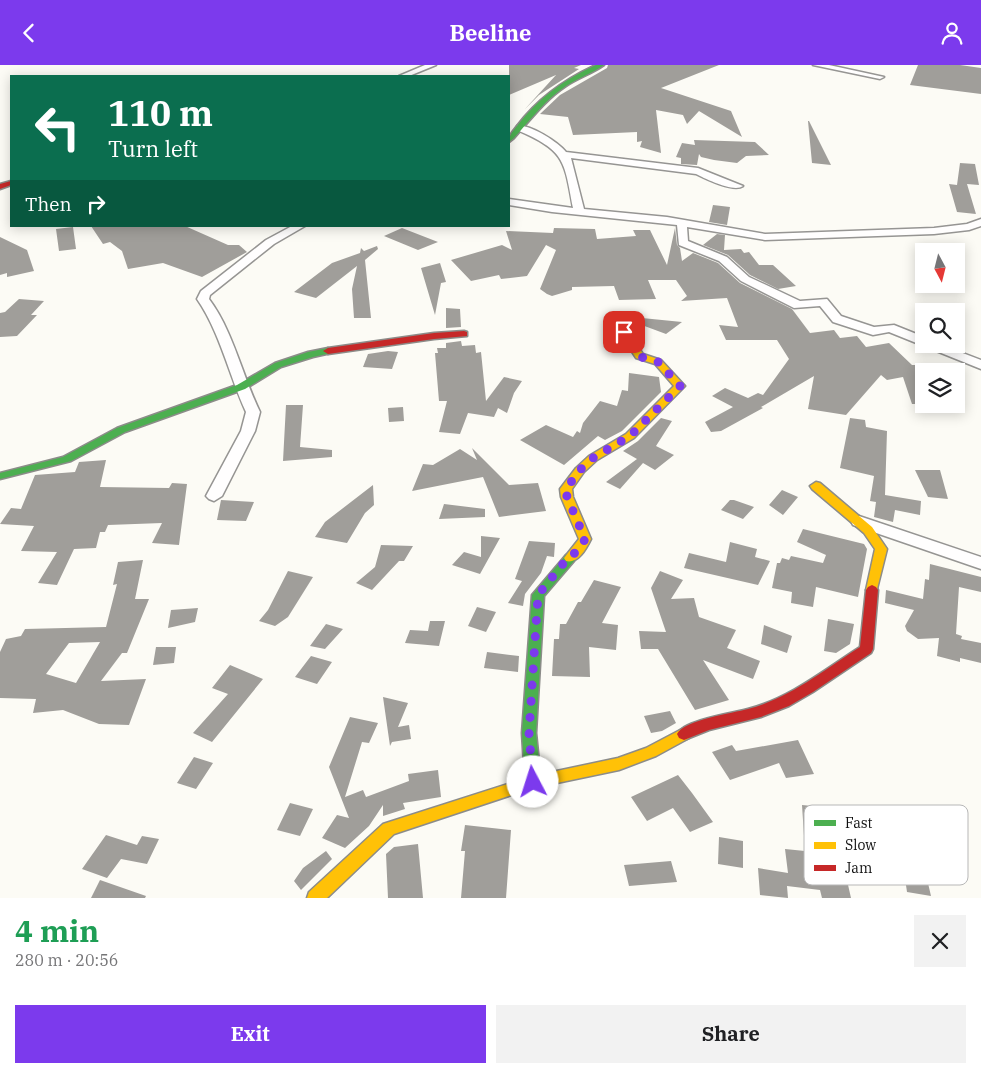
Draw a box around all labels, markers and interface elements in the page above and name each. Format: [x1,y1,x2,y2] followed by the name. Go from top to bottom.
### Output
[450,18,531,47] text: Beeline
[15,19,43,47] icon: back
[938,19,966,47] icon: person
[108,90,213,136] text: 110 m
[25,95,90,160] icon: left
[108,134,198,163] text: Turn left
[82,190,110,218] icon: right
[25,192,72,216] text: Then
[915,243,965,293] north arrow
[915,243,965,413] map controls
[915,303,965,353] button: search
[603,311,645,353] pin
[610,318,638,346] icon: arrive
[915,363,965,413] button: layers
[506,755,558,807] position arrow
[804,805,968,885] legend
[845,814,873,832] text: Fast
[845,836,876,854] text: Slow
[845,859,872,877] text: Jam
[15,911,99,950] text: 4 min
[914,915,966,967] button: close
[15,950,118,970] text: 280 m · 20:56
[15,1005,486,1063] button: Exit
[496,1005,966,1063] button: Share

